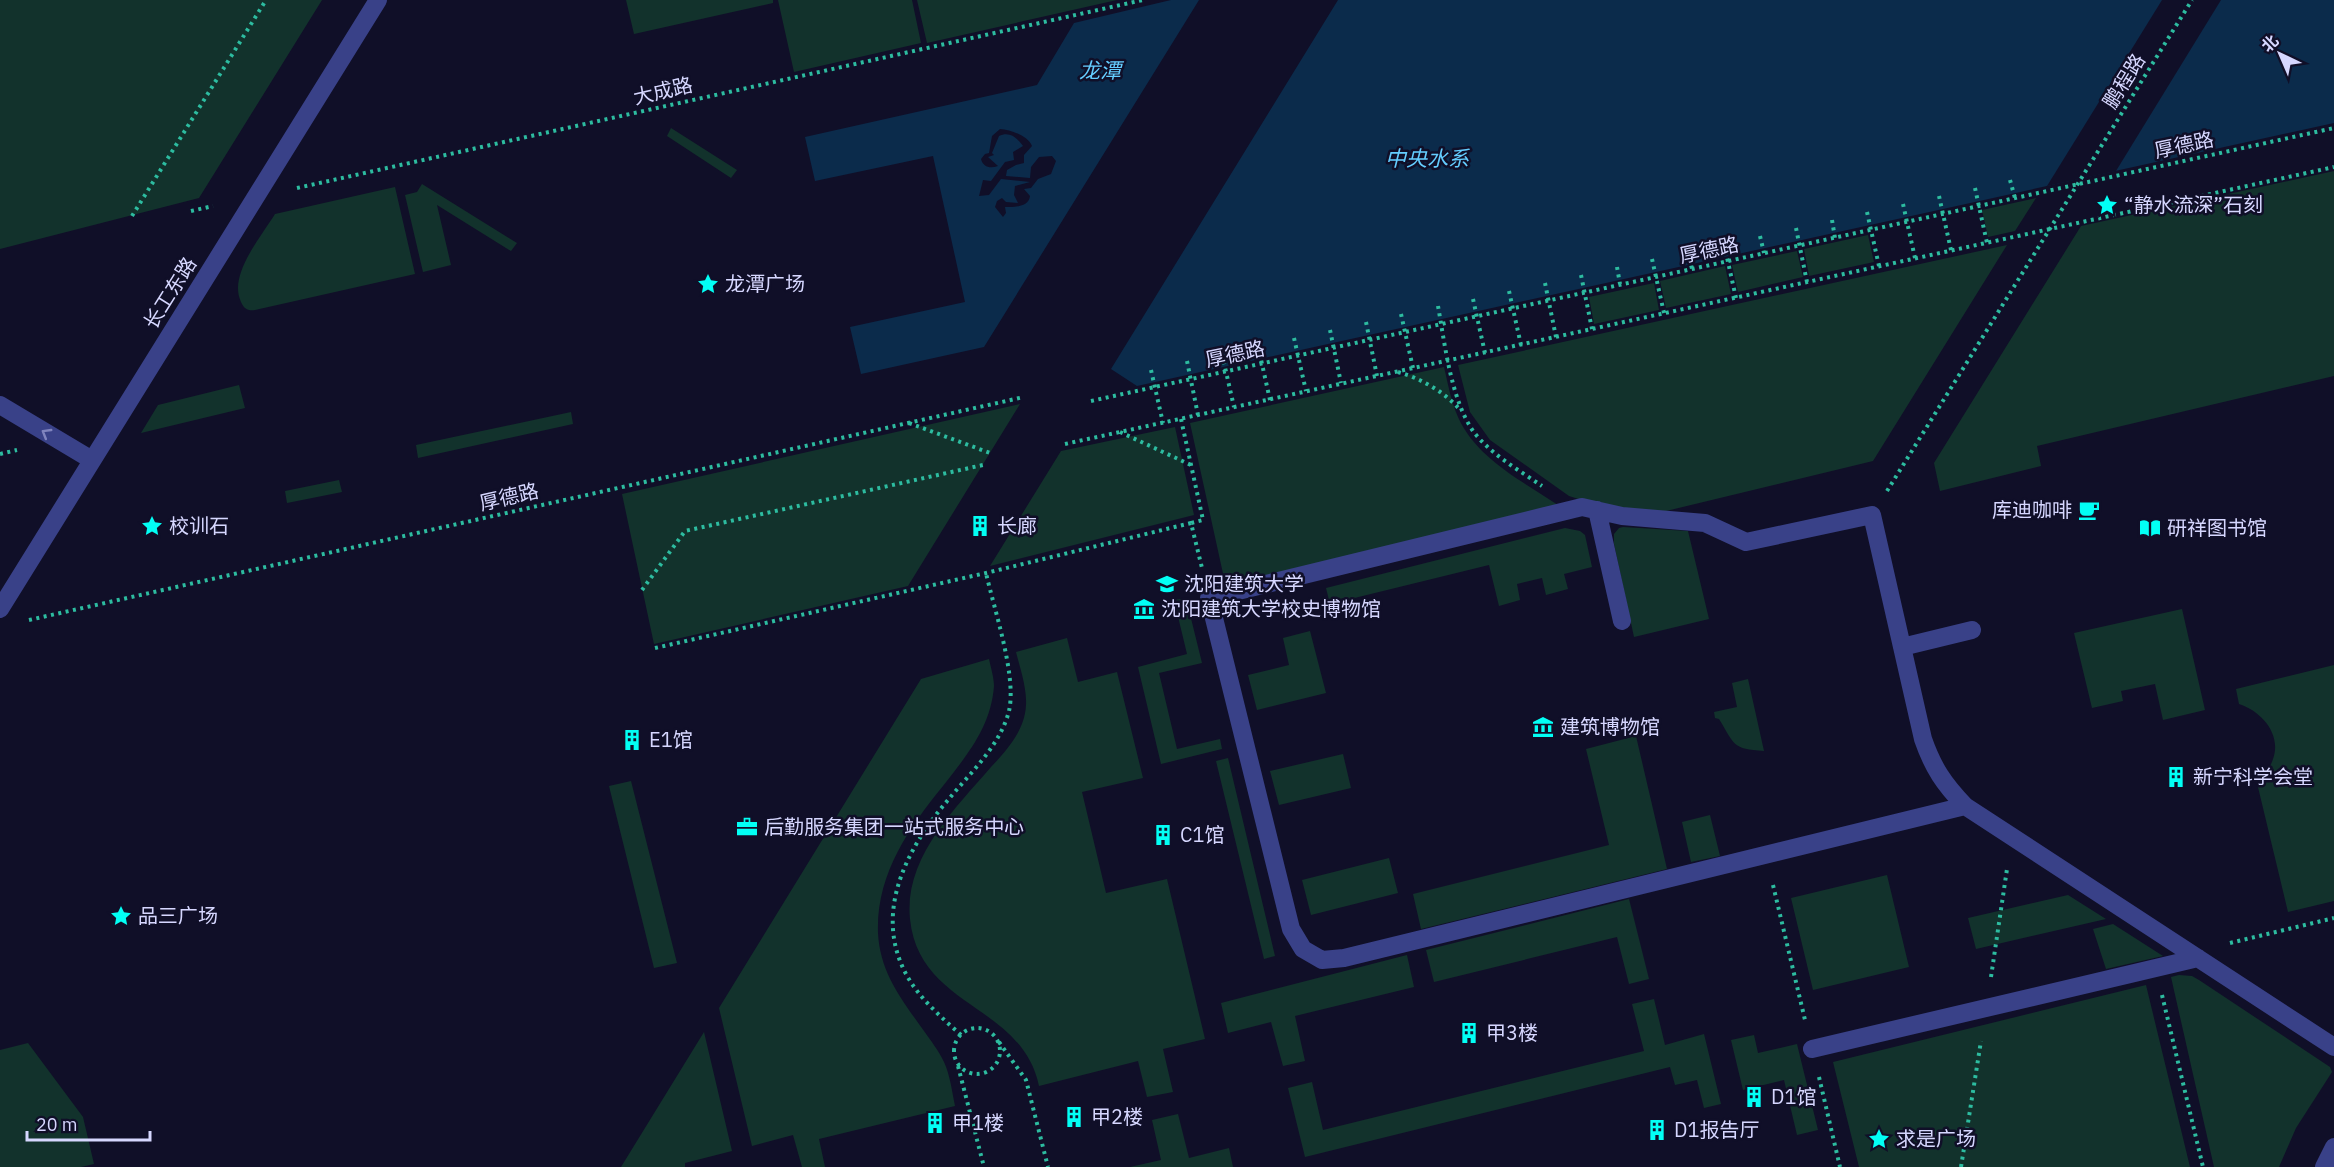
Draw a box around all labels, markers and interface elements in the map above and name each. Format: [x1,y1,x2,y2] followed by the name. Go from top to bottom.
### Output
[2250,24,2310,84] north arrow
[2257,30,2282,56] text: 北
[2096,48,2151,113] street label: 鹏程路
[1079,56,1125,84] water label: 龙潭
[631,71,695,110] street label: 大成路
[2152,125,2216,164] street label: 厚德路
[1385,144,1471,172] water label: 中央水系
[2124,191,2263,218] place label: “静水流深”石刻
[2095,193,2119,217] place icon: “静水流深”石刻
[1677,230,1741,269] street label: 厚德路
[137,252,202,334] street label: 长工东路
[725,270,805,297] place label: 龙潭广场
[696,272,720,296] place icon: 龙潭广场
[1203,334,1267,373] street label: 厚德路
[42,428,52,440] one-way arrow
[477,477,541,516] street label: 厚德路
[1992,496,2072,523] place label: 库迪咖啡
[2077,498,2101,522] cafe icon: 库迪咖啡
[169,512,229,539] place label: 校训石
[997,512,1037,539] place label: 长廊
[140,514,164,538] place icon: 校训石
[968,514,992,538] building icon: 长廊
[2167,514,2267,541] place label: 研祥图书馆
[2138,516,2162,540] library icon: 研祥图书馆
[1184,570,1304,597] place label: 沈阳建筑大学
[1155,572,1179,596] school or university icon: 沈阳建筑大学
[1161,595,1381,622] place label: 沈阳建筑大学校史博物馆
[1132,597,1156,621] museum icon: 沈阳建筑大学校史博物馆
[1560,713,1660,740] place label: 建筑博物馆
[1531,715,1555,739] museum icon: 建筑博物馆
[649,726,693,753] place label: E1馆
[620,728,644,752] building icon: E1馆
[2193,763,2313,790] place label: 新宁科学会堂
[2164,765,2188,789] building icon: 新宁科学会堂
[764,813,1024,840] place label: 后勤服务集团一站式服务中心
[735,815,759,839] office icon: 后勤服务集团一站式服务中心
[1180,821,1224,848] place label: C1馆
[1151,823,1175,847] building icon: C1馆
[138,902,218,929] place label: 品三广场
[109,904,133,928] place icon: 品三广场
[1486,1019,1538,1046] place label: 甲3楼
[1457,1021,1481,1045] building icon: 甲3楼
[1771,1083,1816,1110] place label: D1馆
[1742,1085,1766,1109] building icon: D1馆
[1091,1103,1143,1130] place label: 甲2楼
[27,1104,150,1142] scale bar
[1062,1105,1086,1129] building icon: 甲2楼
[952,1109,1004,1136] place label: 甲1楼
[923,1111,947,1135] building icon: 甲1楼
[36,1113,78,1136] text: 20 m
[1674,1116,1759,1143] place label: D1报告厅
[1645,1118,1669,1142] building icon: D1报告厅
[1896,1125,1976,1152] place label: 求是广场
[1867,1127,1891,1151] place icon: 求是广场

